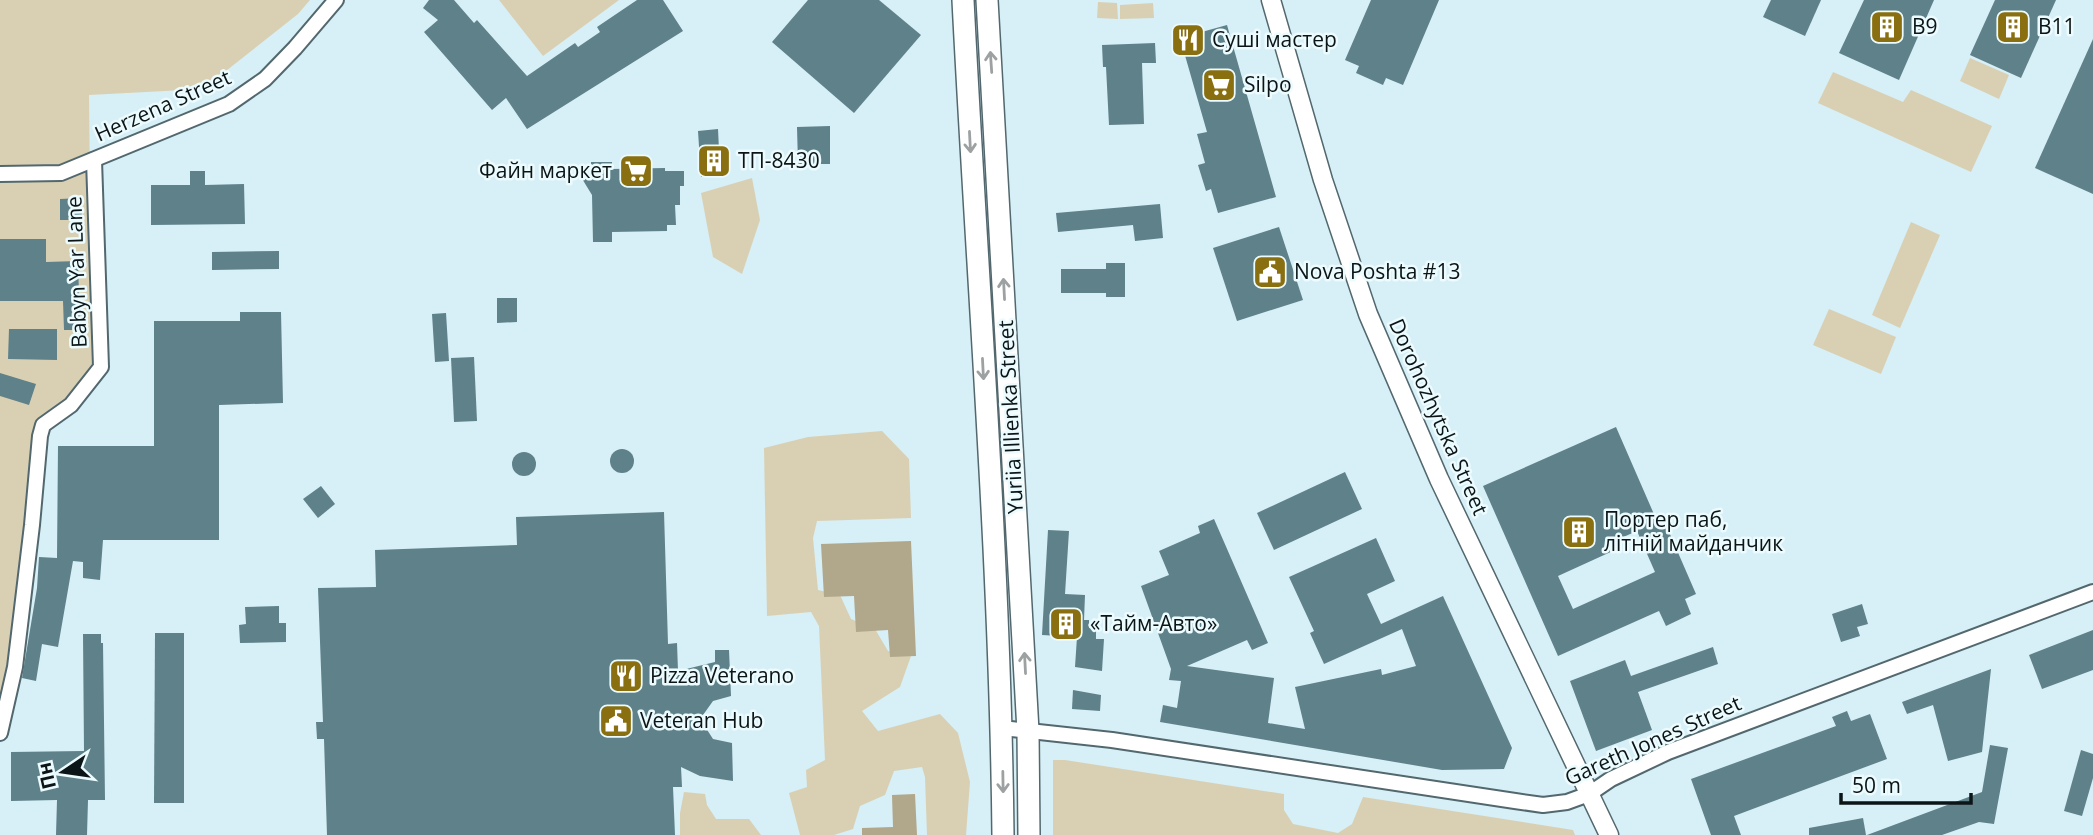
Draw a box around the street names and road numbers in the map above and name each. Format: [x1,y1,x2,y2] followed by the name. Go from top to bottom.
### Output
[90,63,235,148] street label: Herzena Street
[59,196,93,348] street label: Babyn Yar Lane
[1383,314,1495,519] street label: Dorohozhytska Street
[991,319,1029,515] street label: Yuriia Illienka Street
[1560,689,1745,792] street label: Gareth Jones Street

